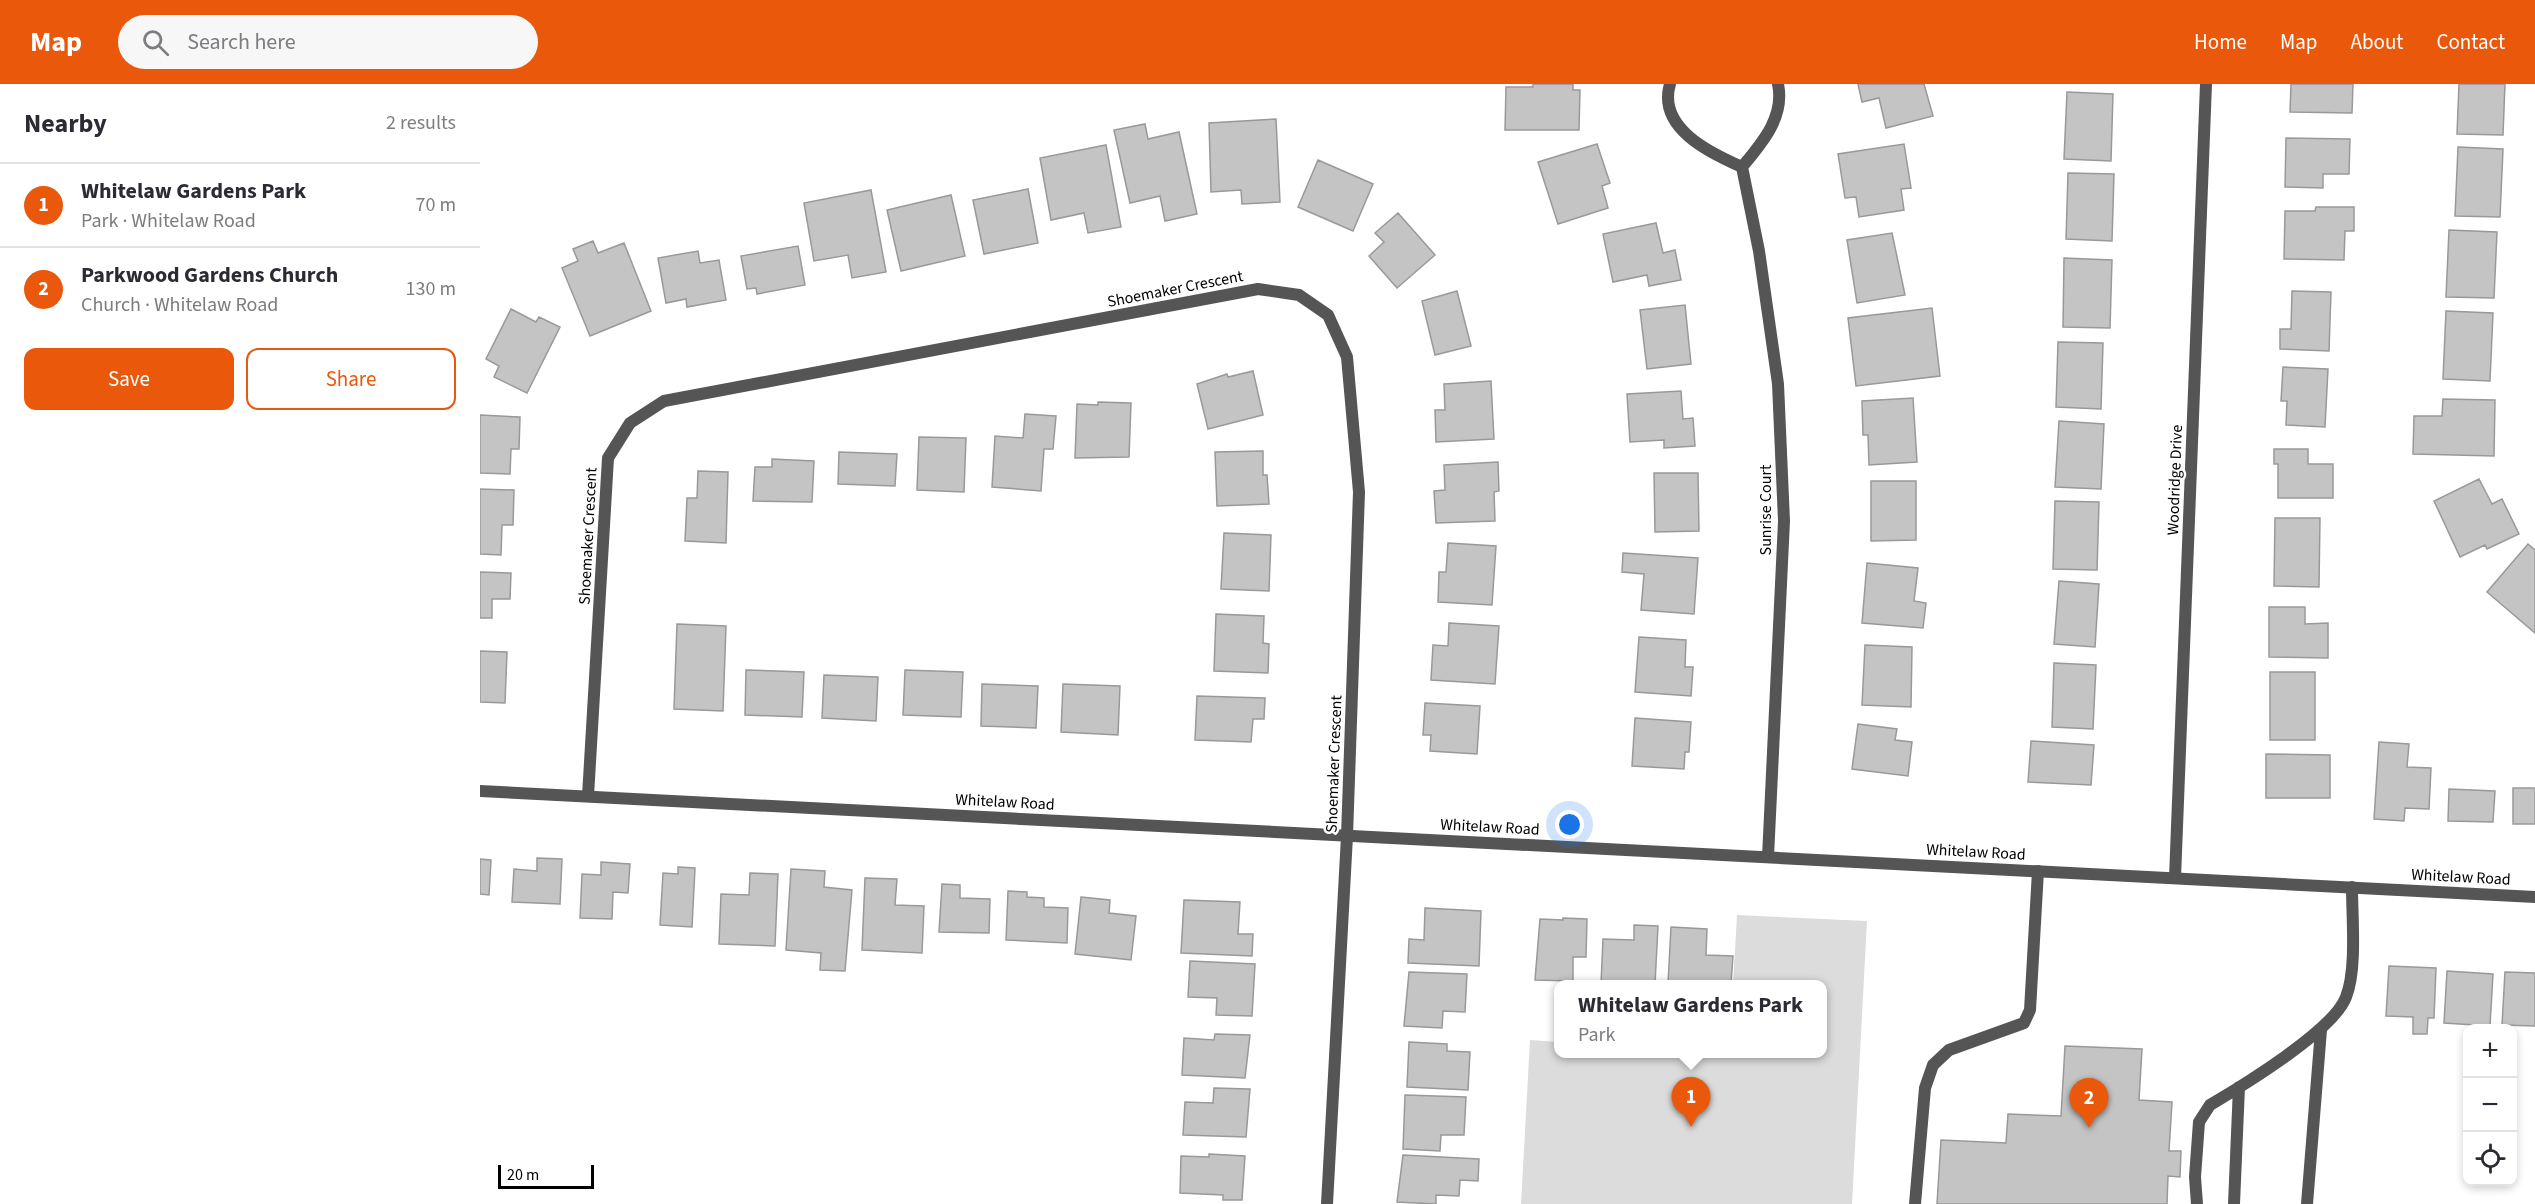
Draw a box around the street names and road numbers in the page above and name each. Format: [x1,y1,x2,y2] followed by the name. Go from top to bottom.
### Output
[1105,265,1245,313] street label: Shoemaker Crescent
[2162,424,2188,536] street label: Woodridge Drive
[1755,464,1777,555] street label: Sunrise Court
[573,466,603,605] street label: Shoemaker Crescent
[1321,694,1347,833] street label: Shoemaker Crescent
[955,788,1055,816] street label: Whitelaw Road
[1440,813,1540,841] street label: Whitelaw Road
[1926,838,2026,866] street label: Whitelaw Road
[2411,863,2511,891] street label: Whitelaw Road

